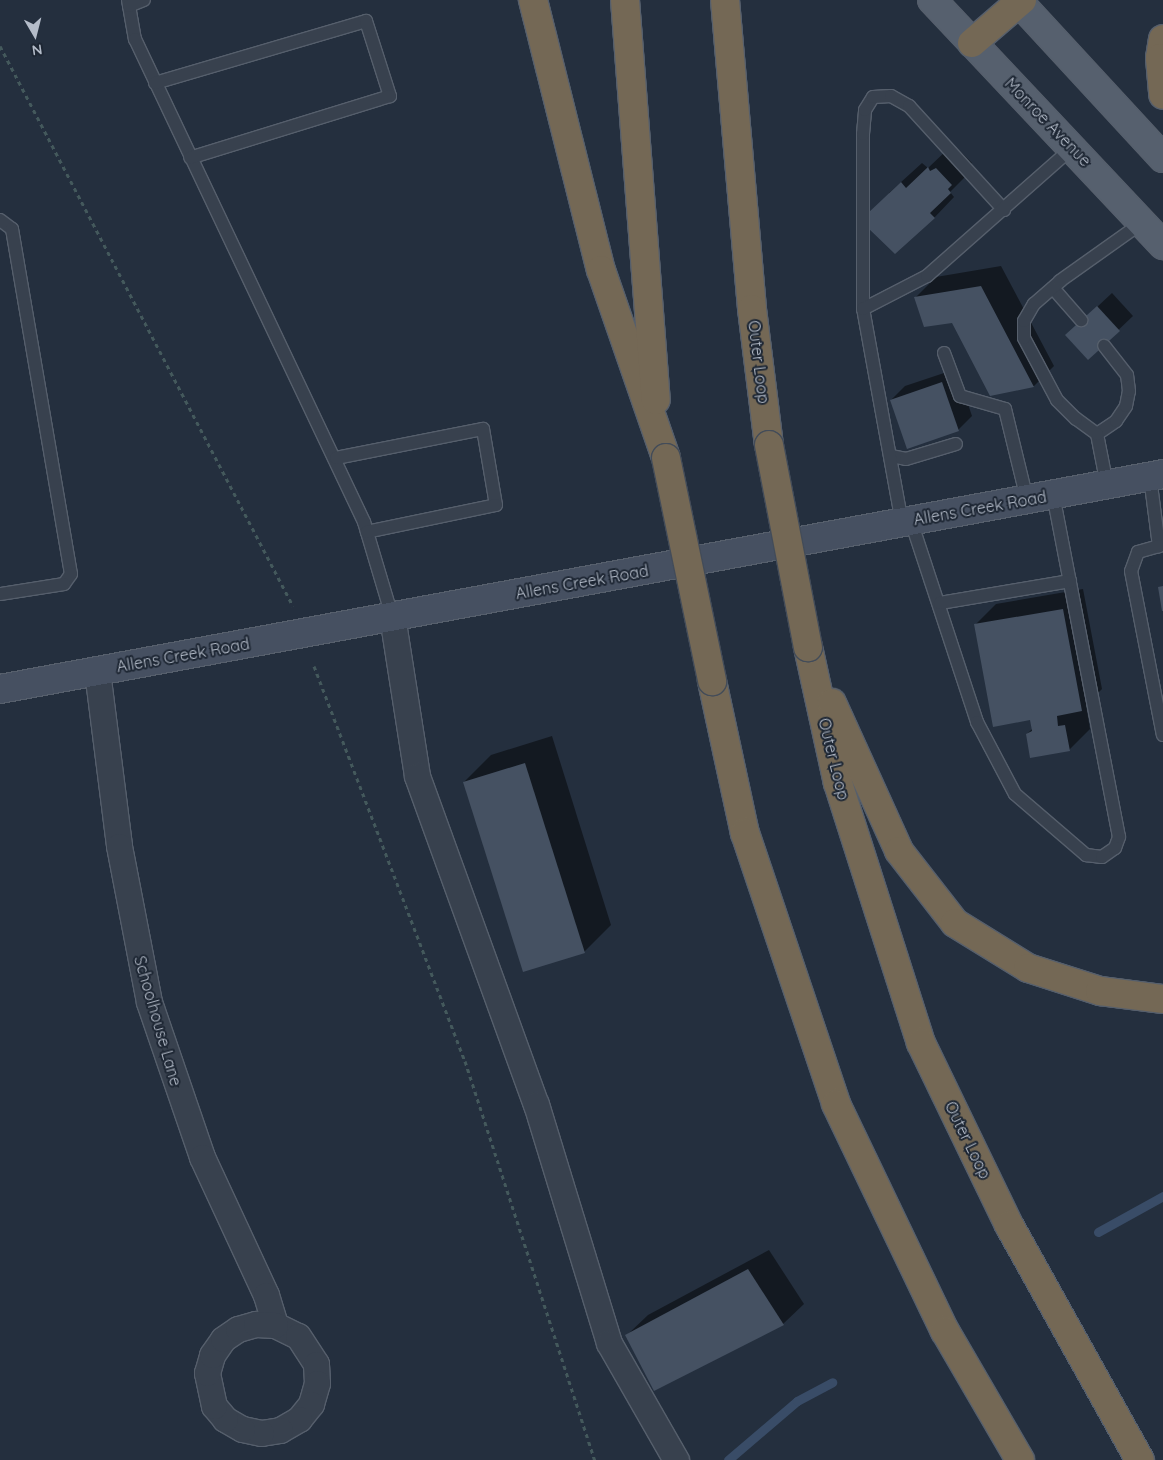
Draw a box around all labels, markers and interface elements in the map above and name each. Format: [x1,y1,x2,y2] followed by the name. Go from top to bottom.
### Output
[10,10,60,60] north arrow
[31,40,43,59] text: N
[1001,74,1095,170] street label: Monroe Avenue
[744,319,774,405] street label: Outer Loop
[912,487,1048,529] street label: Allens Creek Road
[514,561,650,603] street label: Allens Creek Road
[115,634,251,676] street label: Allens Creek Road
[815,716,853,802] street label: Outer Loop
[130,954,186,1088] street label: Schoolhouse Lane
[941,1098,995,1182] street label: Outer Loop

